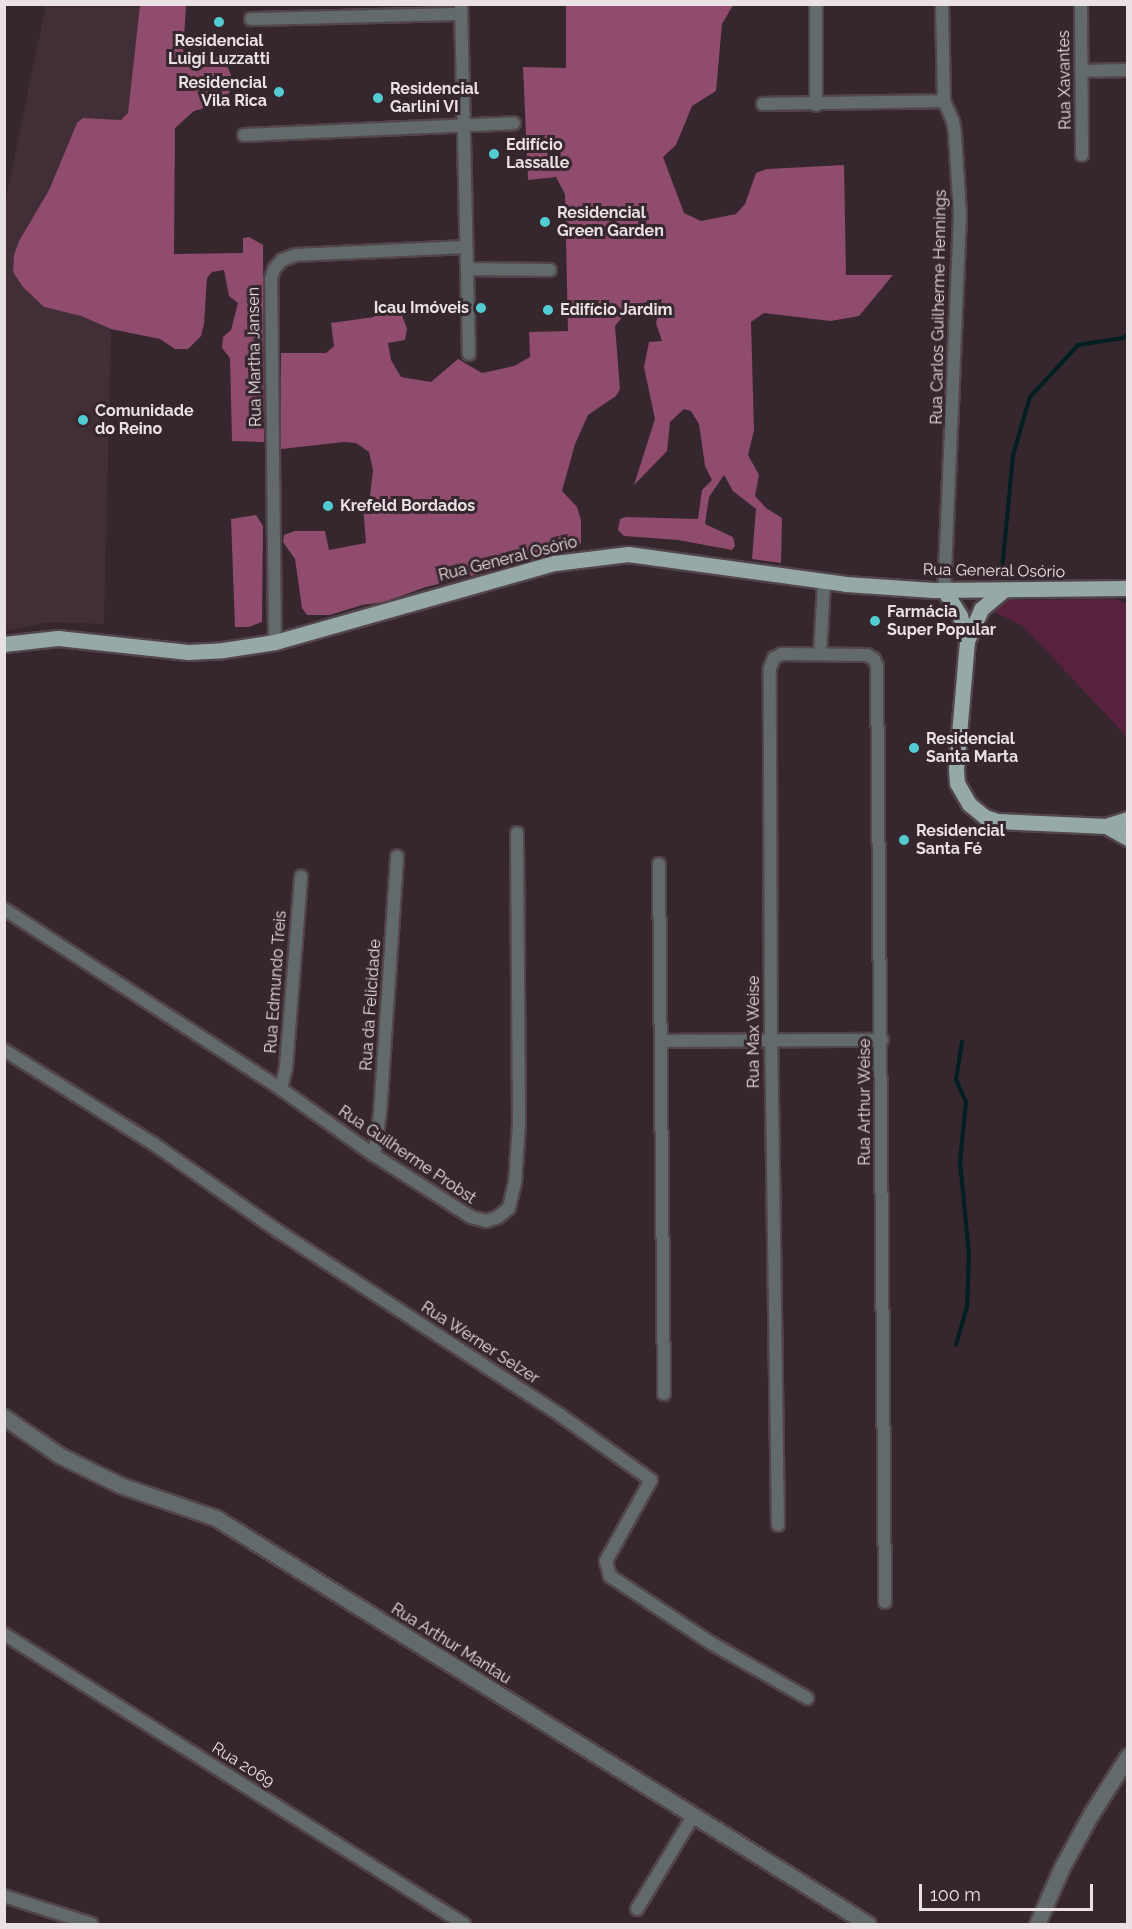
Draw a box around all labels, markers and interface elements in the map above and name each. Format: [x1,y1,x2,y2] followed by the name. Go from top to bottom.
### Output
[212,15,226,29] marker: Residencial Luigi Luzzatti
[1055,30,1075,130] street label: Rua Xavantes
[168,31,270,69] place label: Residencial Luigi Luzzatti
[178,73,267,111] place label: Residencial Vila Rica
[390,79,479,117] place label: Residencial Garlini VI
[272,85,286,99] marker: Residencial Vila Rica
[371,91,385,105] marker: Residencial Garlini VI
[506,135,569,173] place label: Edifício Lassalle
[487,147,501,161] marker: Edifício Lassalle
[927,189,951,425] street label: Rua Carlos Guilherme Hennings
[557,203,664,241] place label: Residencial Green Garden
[538,215,552,229] marker: Residencial Green Garden
[244,287,266,427] street label: Rua Martha Jansen
[374,298,469,318] place label: Icau Imóveis
[560,300,673,320] place label: Edifício Jardim
[474,301,488,315] marker: Icau Imóveis
[541,303,555,317] marker: Edifício Jardim
[95,401,194,439] place label: Comunidade do Reino
[76,413,90,427] marker: Comunidade do Reino
[340,496,475,516] place label: Krefeld Bordados
[321,499,335,513] marker: Krefeld Bordados
[436,532,580,586] street label: Rua General Osório
[922,560,1066,582] street label: Rua General Osório
[887,602,996,640] place label: Farmácia Super Popular
[868,614,882,628] marker: Farmácia Super Popular
[926,729,1018,767] place label: Residencial Santa Marta
[907,741,921,755] marker: Residencial Santa Marta
[916,821,1005,859] place label: Residencial Santa Fé
[897,833,911,847] marker: Residencial Santa Fé
[261,910,291,1054] street label: Rua Edmundo Treis
[357,939,385,1071] street label: Rua da Felicidade
[744,975,764,1089] street label: Rua Max Weise
[855,1038,875,1166] street label: Rua Arthur Weise
[335,1102,479,1208] street label: Rua Guilherme Probst
[417,1297,543,1389] street label: Rua Werner Selzer
[387,1599,515,1689] street label: Rua Arthur Mantau
[208,1738,278,1792] street label: Rua 2069
[922,1872,1096,1910] scale bar
[930,1884,981,1905] text: 100 m

